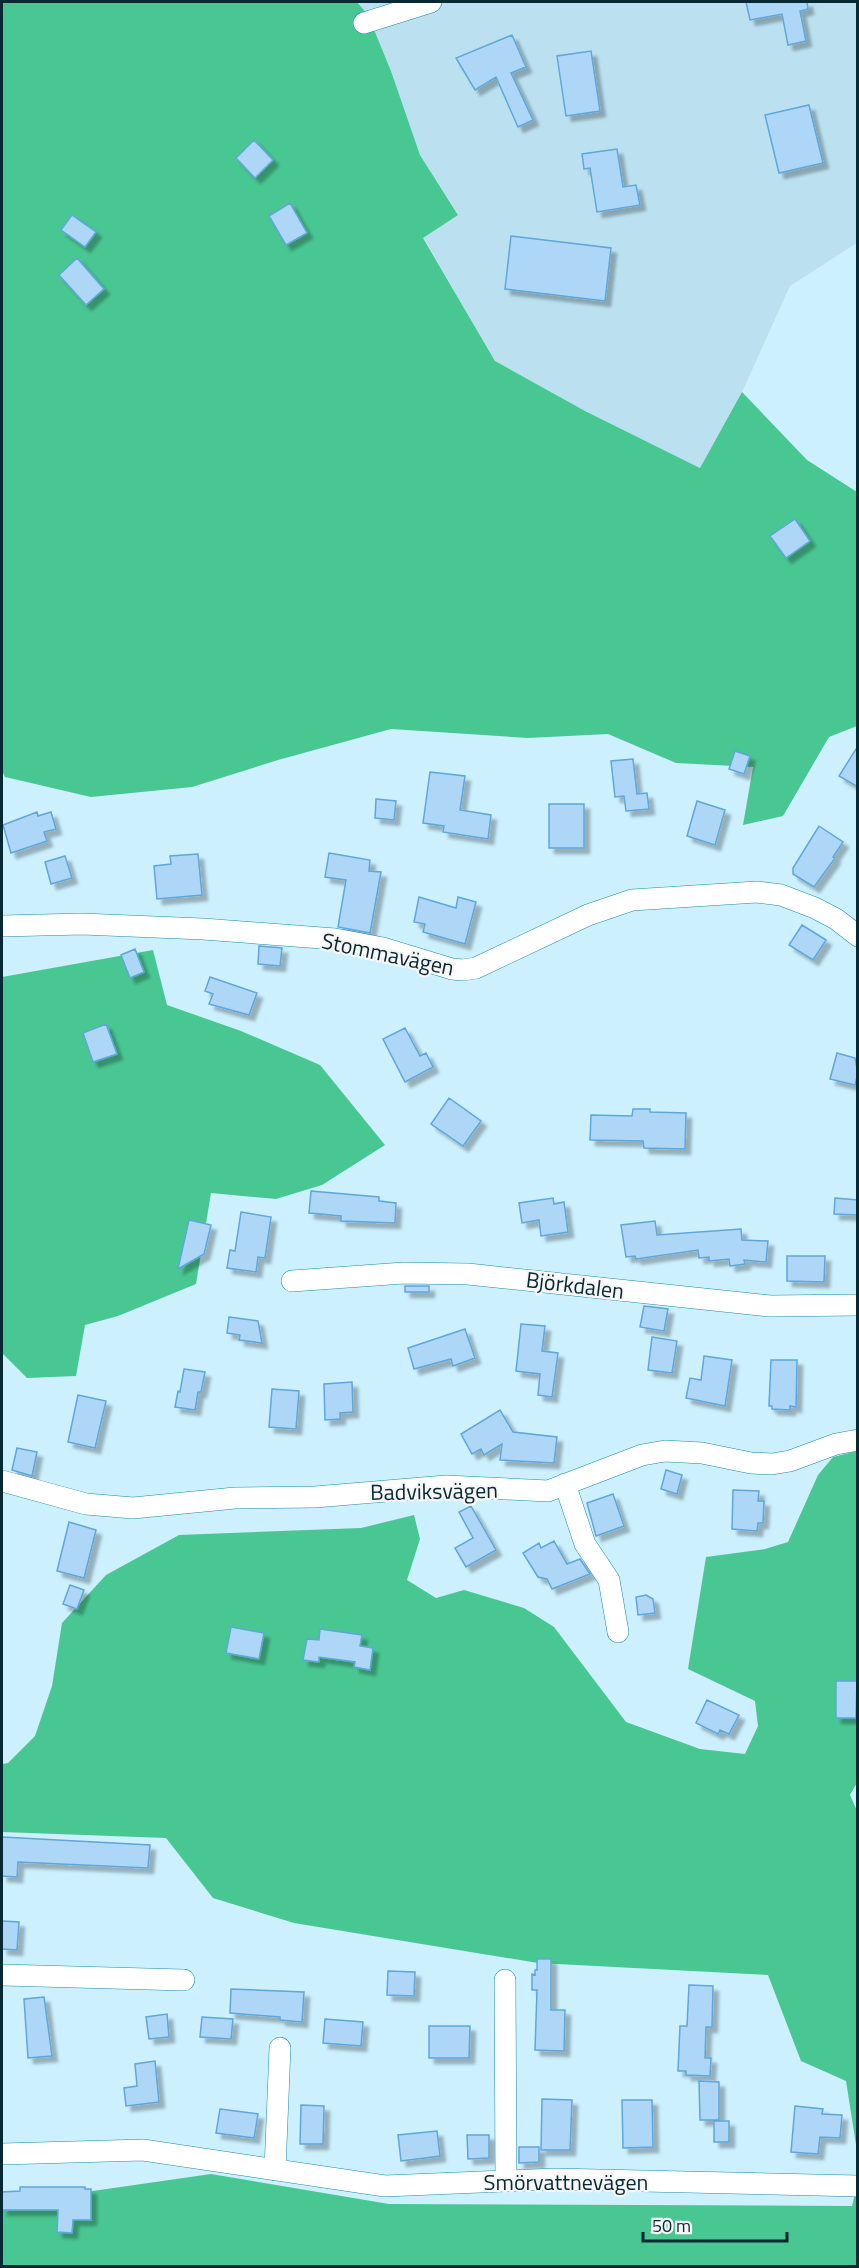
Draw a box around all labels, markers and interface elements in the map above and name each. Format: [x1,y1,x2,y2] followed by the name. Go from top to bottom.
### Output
[319,923,457,985] street label: Stommavägen
[524,1262,626,1308] street label: Björkdalen
[370,1473,498,1509] street label: Badviksvägen
[484,2165,648,2199] street label: Smörvattnevägen
[643,2205,787,2243] scale bar
[652,2212,691,2239] text: 50 m

